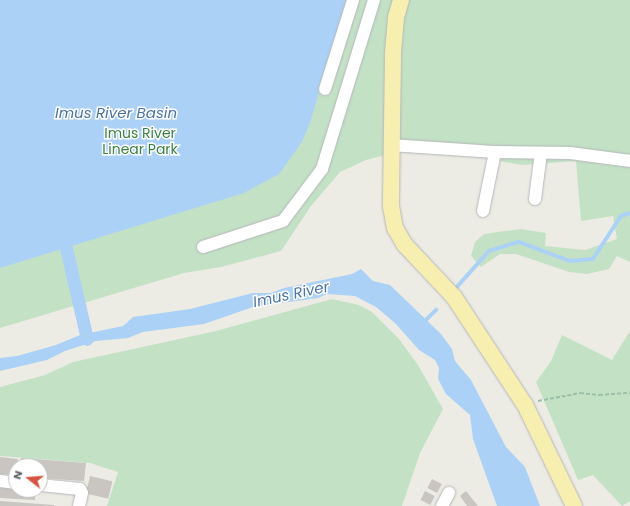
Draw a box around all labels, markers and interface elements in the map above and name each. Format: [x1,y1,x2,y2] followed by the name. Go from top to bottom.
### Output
[55,104,177,122] water label: Imus River Basin
[102,125,178,158] park label: Imus River Linear Park
[251,277,331,311] water label: Imus River
[8,458,48,498] north arrow
[9,468,26,481] text: N

